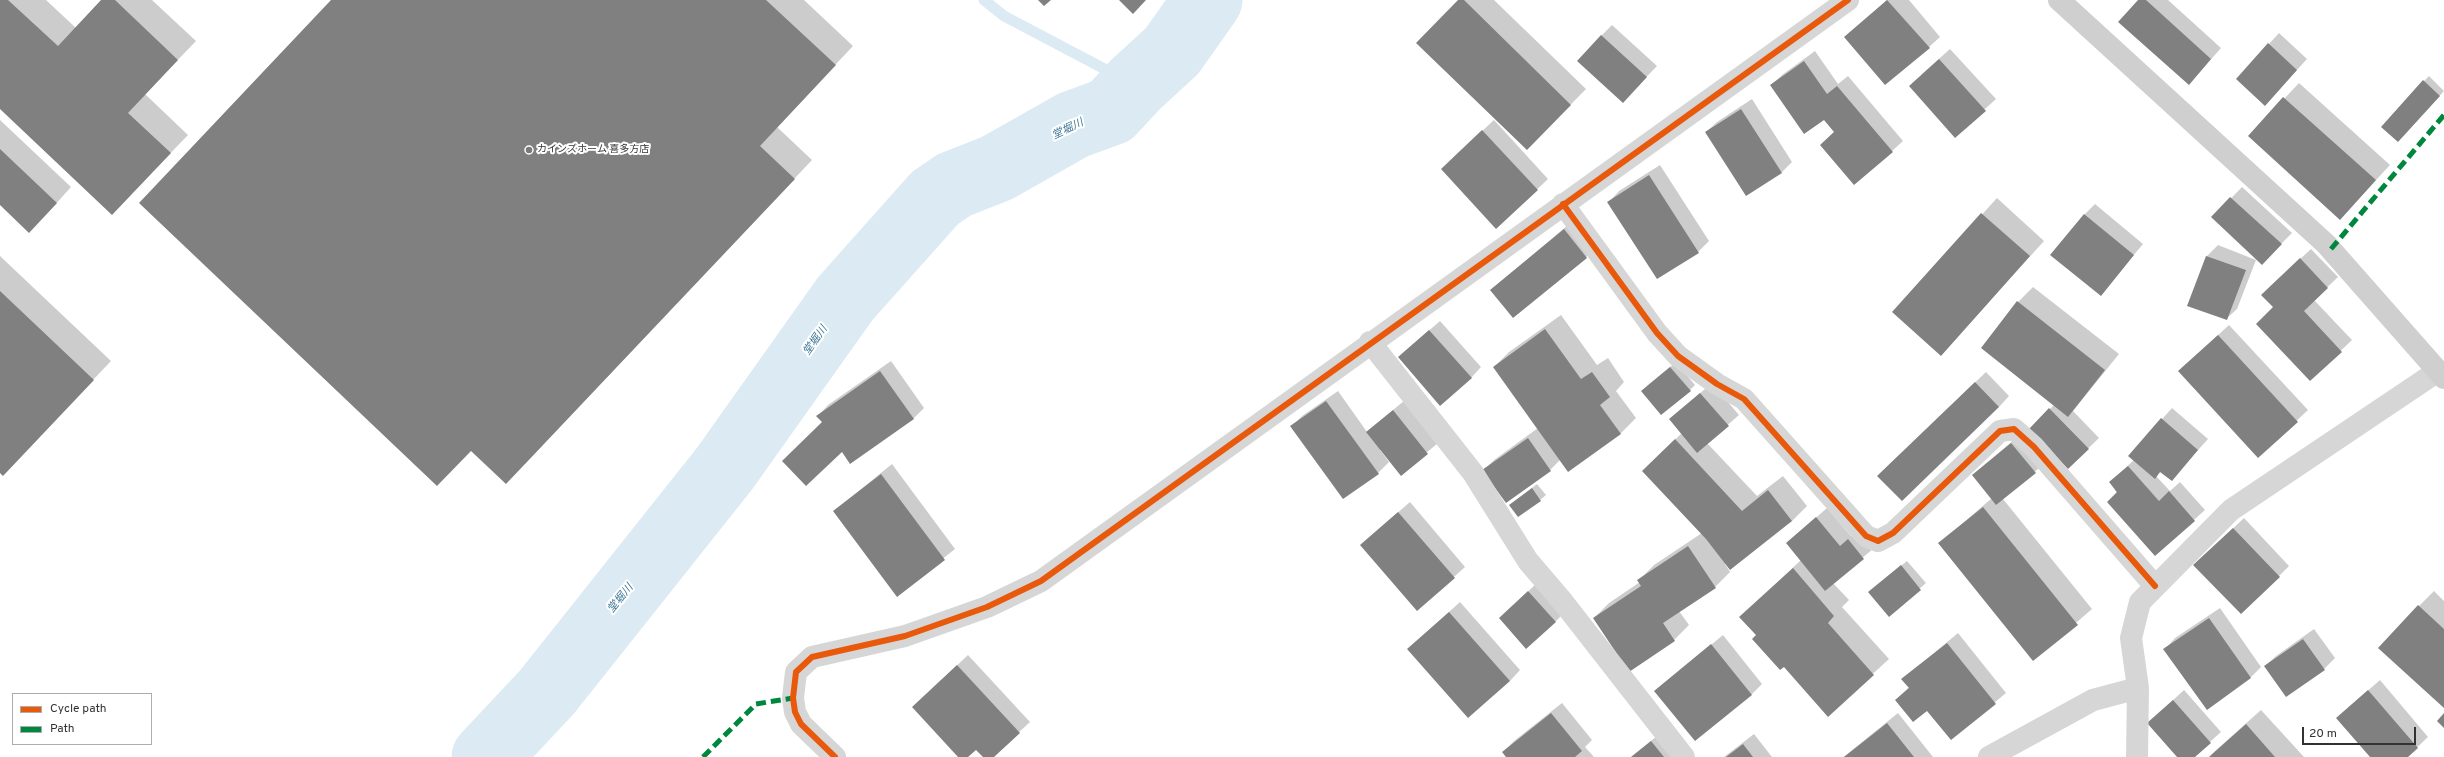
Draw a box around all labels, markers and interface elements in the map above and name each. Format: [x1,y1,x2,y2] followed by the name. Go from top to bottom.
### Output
[1050,117,1086,143] water label: 堂堀川
[537,144,649,156] place label: カインズホーム 喜多方店
[524,145,534,155] marker: カインズホーム 喜多方店
[801,324,831,358] water label: 堂堀川
[605,582,637,616] water label: 堂堀川
[12,693,152,745] legend
[50,701,107,717] text: Cycle path
[2304,719,2418,745] scale bar
[50,721,75,737] text: Path
[2309,726,2337,742] text: 20 m

